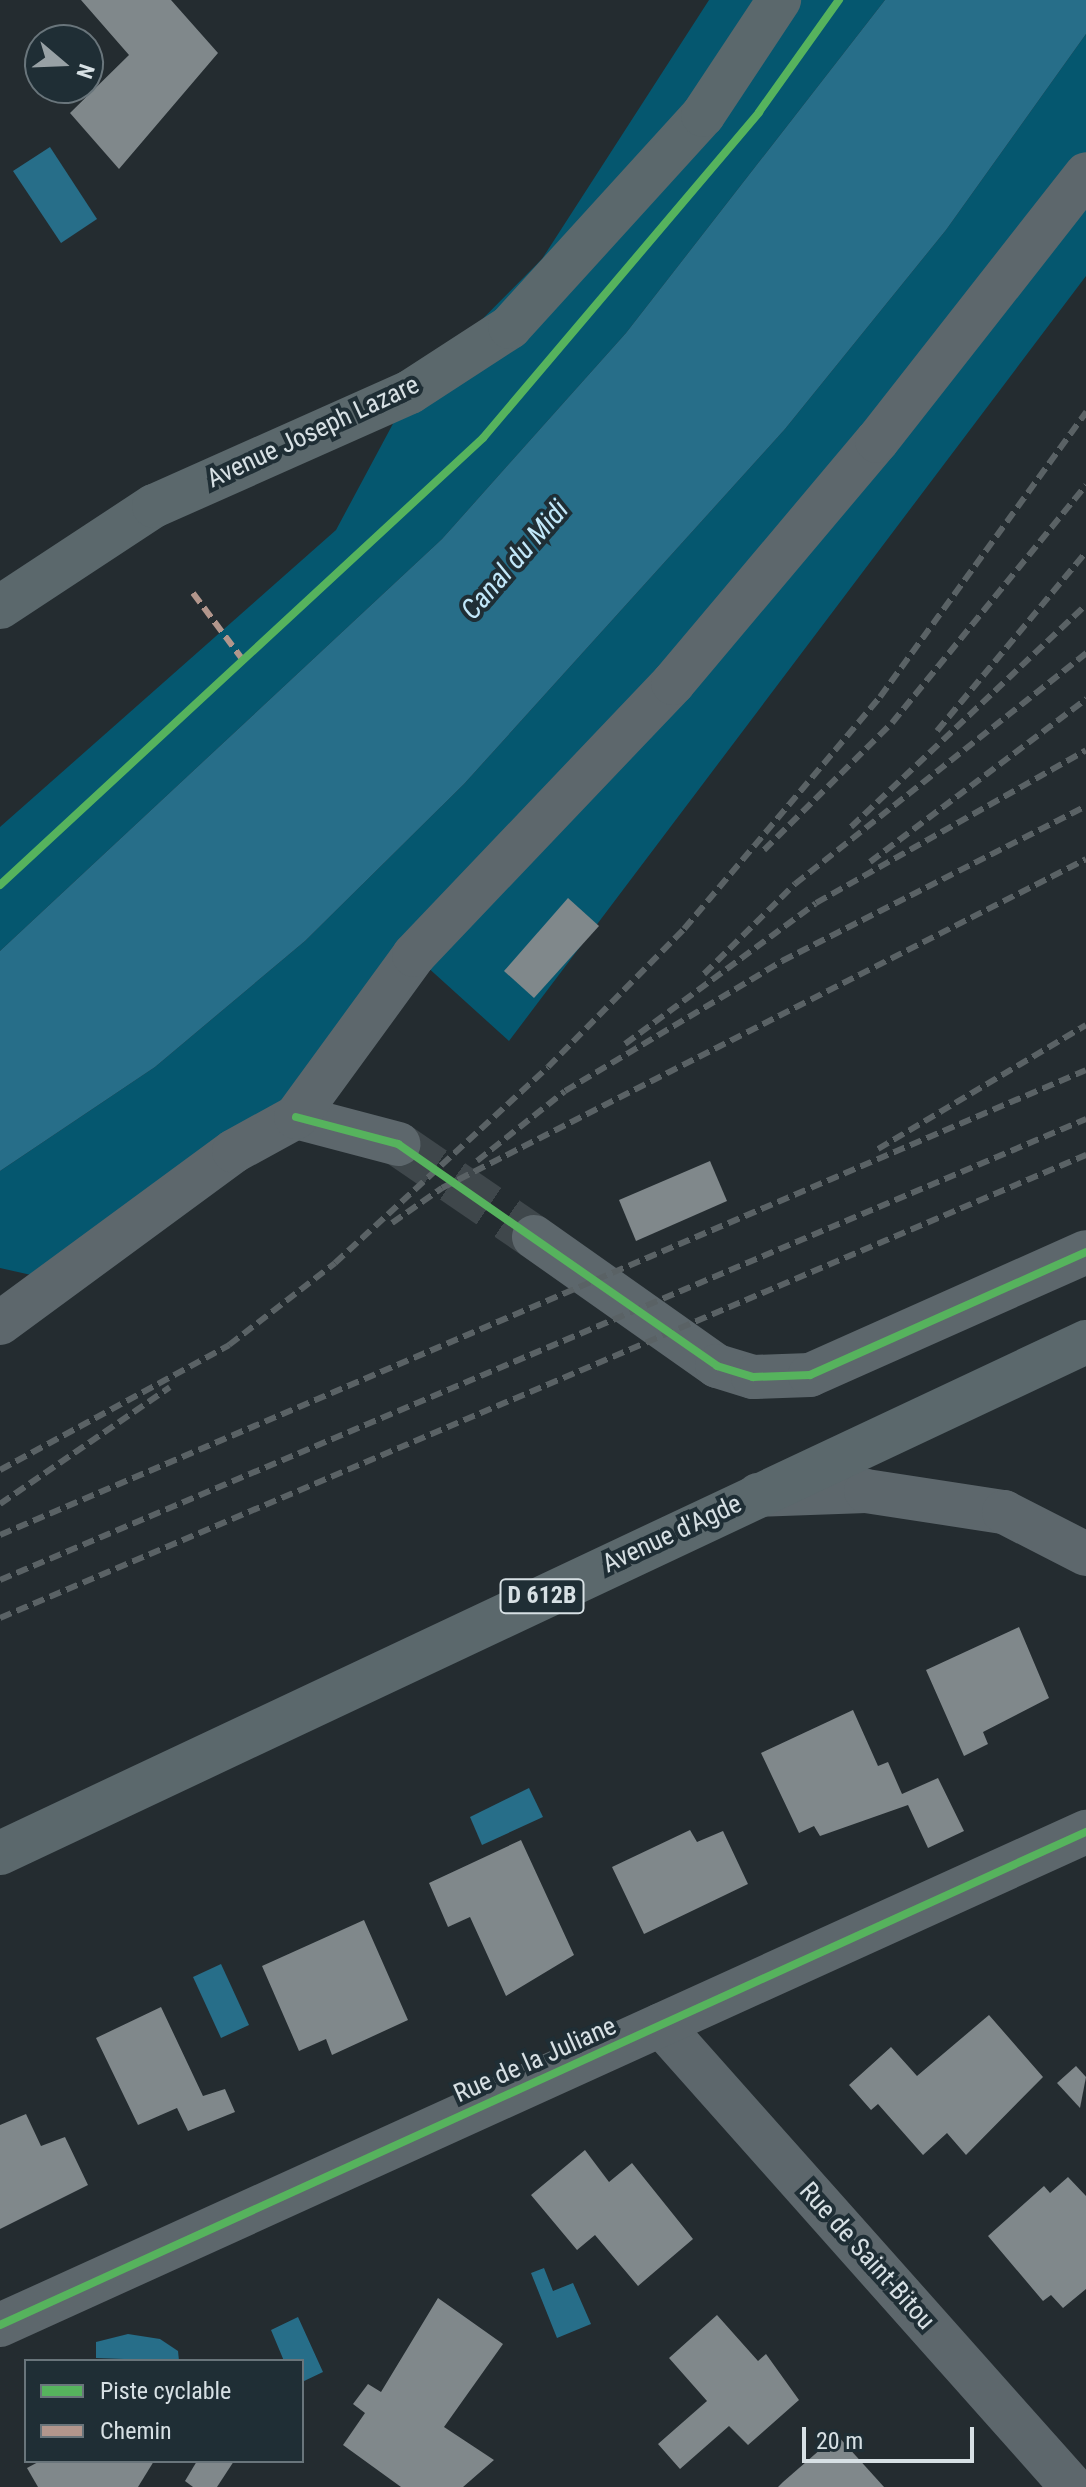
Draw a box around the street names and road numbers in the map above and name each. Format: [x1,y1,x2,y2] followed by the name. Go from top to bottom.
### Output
[202,369,424,495] street label: Avenue Joseph Lazare
[598,1488,746,1580] street label: Avenue d'Agde
[498,1576,586,1616] road number: D 612B
[449,2010,621,2110] street label: Rue de la Juliane
[793,2176,941,2336] street label: Rue de Saint-Bitou

